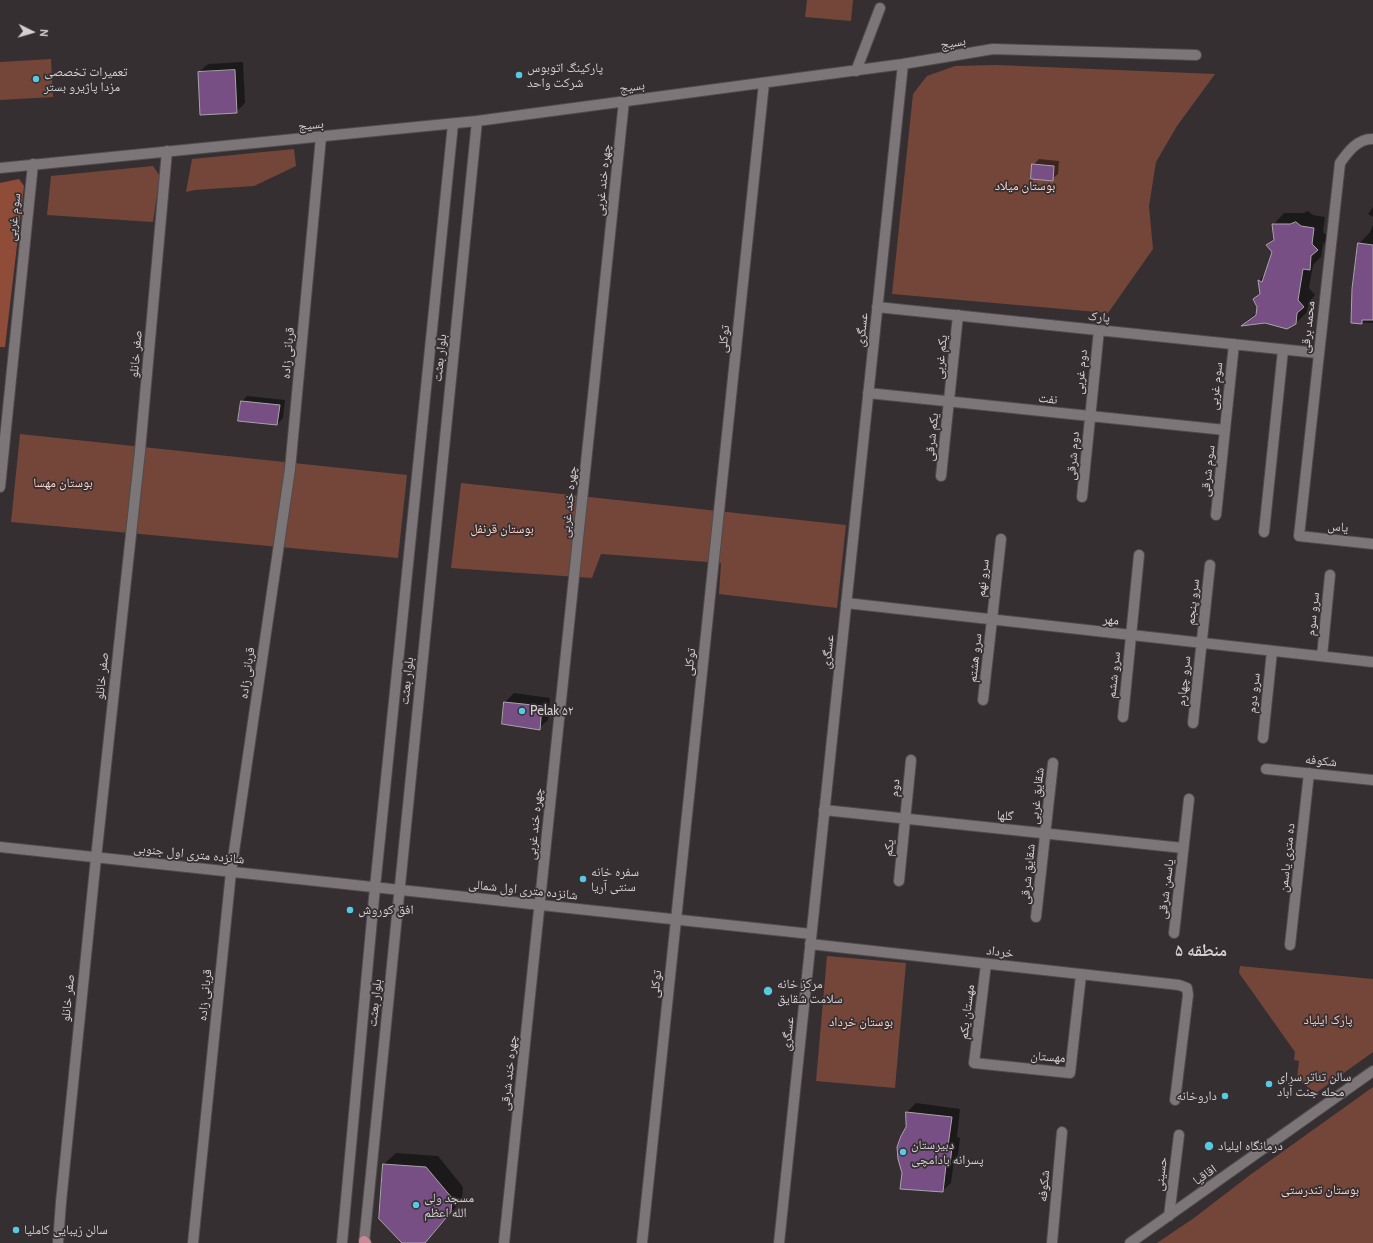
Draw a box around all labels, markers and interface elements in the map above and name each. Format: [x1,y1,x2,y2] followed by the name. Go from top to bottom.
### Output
[12,12,52,52] north arrow
[37,29,51,38] text: N
[939,33,967,53] street label: بسیج
[527,60,603,91] place label: پارکینگ اتوبوس شرکت واحد
[44,64,127,95] place label: تعمیرات تخصصی مزدا پاژیرو بستر
[514,70,524,80] marker: پارکینگ اتوبوس شرکت واحد
[31,74,41,84] marker: تعمیرات تخصصی مزدا پاژیرو بستر
[618,77,646,97] street label: بسیج
[298,116,324,134] street label: بسیج
[591,143,615,217] street label: چهره خند غربی
[995,178,1055,194] park label: بوستان میلاد
[4,192,24,242] street label: سوم غربی
[1298,300,1318,354] street label: محمد برقی
[1087,308,1111,326] street label: پارک
[852,312,872,348] street label: عسگری
[715,324,733,354] street label: توکلی
[278,327,298,379] street label: قربانی زاده
[126,329,146,379] street label: صفر خانلو
[430,333,450,383] street label: بلوار بعثت
[931,334,951,380] street label: یکم غربی
[1071,349,1091,395] street label: دوم غربی
[1206,361,1226,411] street label: سوم غربی
[1038,390,1058,408] street label: نفت
[922,412,942,462] street label: یکم شرقی
[1063,431,1083,481] street label: دوم شرقی
[1198,444,1218,498] street label: سوم شرقی
[557,465,581,539] street label: چهره خند غربی
[33,475,93,491] park label: بوستان مهسا
[1327,518,1349,536] street label: یاس
[470,521,534,537] park label: بوستان قرنفل
[973,558,993,598] street label: سرو نهم
[1183,578,1203,626] street label: سرو پنجم
[1303,591,1323,637] street label: سرو سوم
[1102,611,1120,629] street label: مهر
[965,633,985,683] street label: سرو هشتم
[818,634,838,670] street label: عسگری
[236,646,258,700] street label: قربانی زاده
[681,647,699,677] street label: توکلی
[92,651,112,701] street label: صفر خانلو
[1104,651,1124,699] street label: سرو ششم
[1174,655,1194,707] street label: سرو چهارم
[397,656,417,706] street label: بلوار بعثت
[1244,672,1264,714] street label: سرو دوم
[530,703,574,719] place label: Pelak ۵۲
[517,706,527,716] marker: Pelak ۵۲
[1304,752,1338,770] street label: شکوفه
[1026,767,1048,825] street label: شقایق غربی
[886,778,904,798] street label: دوم
[523,787,547,861] street label: چهره خند غربی
[996,807,1014,825] street label: گلها
[1276,823,1298,893] street label: ده متری یاسمن
[880,839,898,857] street label: یکم
[133,840,245,868] street label: شانزده متری اول جنوبی
[1017,843,1039,905] street label: شقایق شرقی
[1155,858,1177,920] street label: یاسمن شرقی
[591,864,639,895] place label: سفره خانه سنتی آریا
[578,874,588,884] marker: سفره خانه سنتی آریا
[468,877,578,903] street label: شانزده متری اول شمالی
[358,902,414,918] place label: افق کوروش
[345,905,355,915] marker: افق کوروش
[1175,941,1227,961] district label: منطقه ۵
[985,943,1015,961] street label: خرداد
[195,968,215,1022] street label: قربانی زاده
[647,969,665,999] street label: توکلی
[58,973,78,1023] street label: صفر خانلو
[777,976,843,1007] place label: مرکز خانه سلامت شقایق
[365,978,385,1028] street label: بلوار بعثت
[956,984,978,1040] street label: مهستان یکم
[762,985,774,997] marker: مرکز خانه سلامت شقایق
[1303,1012,1353,1028] park label: پارک ایلیاد
[829,1014,893,1030] park label: بوستان خرداد
[778,1016,798,1052] street label: عسگری
[497,1034,521,1112] street label: چهره خند شرقی
[1030,1048,1066,1066] street label: مهستان
[1277,1069,1351,1100] place label: سالن تئاتر سرای محله جنت آباد
[1264,1079,1274,1089] marker: سالن تئاتر سرای محله جنت آباد
[1176,1088,1217,1104] place label: داروخانه
[1220,1091,1230,1101] marker: داروخانه
[911,1137,984,1168] place label: دبیرستان پسرانه بادامچی
[1218,1138,1283,1154] place label: درمانگاه ایلیاد
[1203,1140,1215,1152] marker: درمانگاه ایلیاد
[898,1147,908,1157] marker: دبیرستان پسرانه بادامچی
[1151,1156,1171,1192] street label: حسینی
[1190,1161,1220,1189] street label: اقاقیا
[1035,1169,1053,1203] street label: شکوفه
[1281,1182,1359,1198] park label: بوستان تندرستی
[424,1190,474,1221] place label: مسجد ولی الله اعظم
[411,1200,421,1210] marker: مسجد ولی الله اعظم
[24,1222,108,1238] place label: سالن زیبایی کاملیا
[11,1225,21,1235] marker: سالن زیبایی کاملیا

